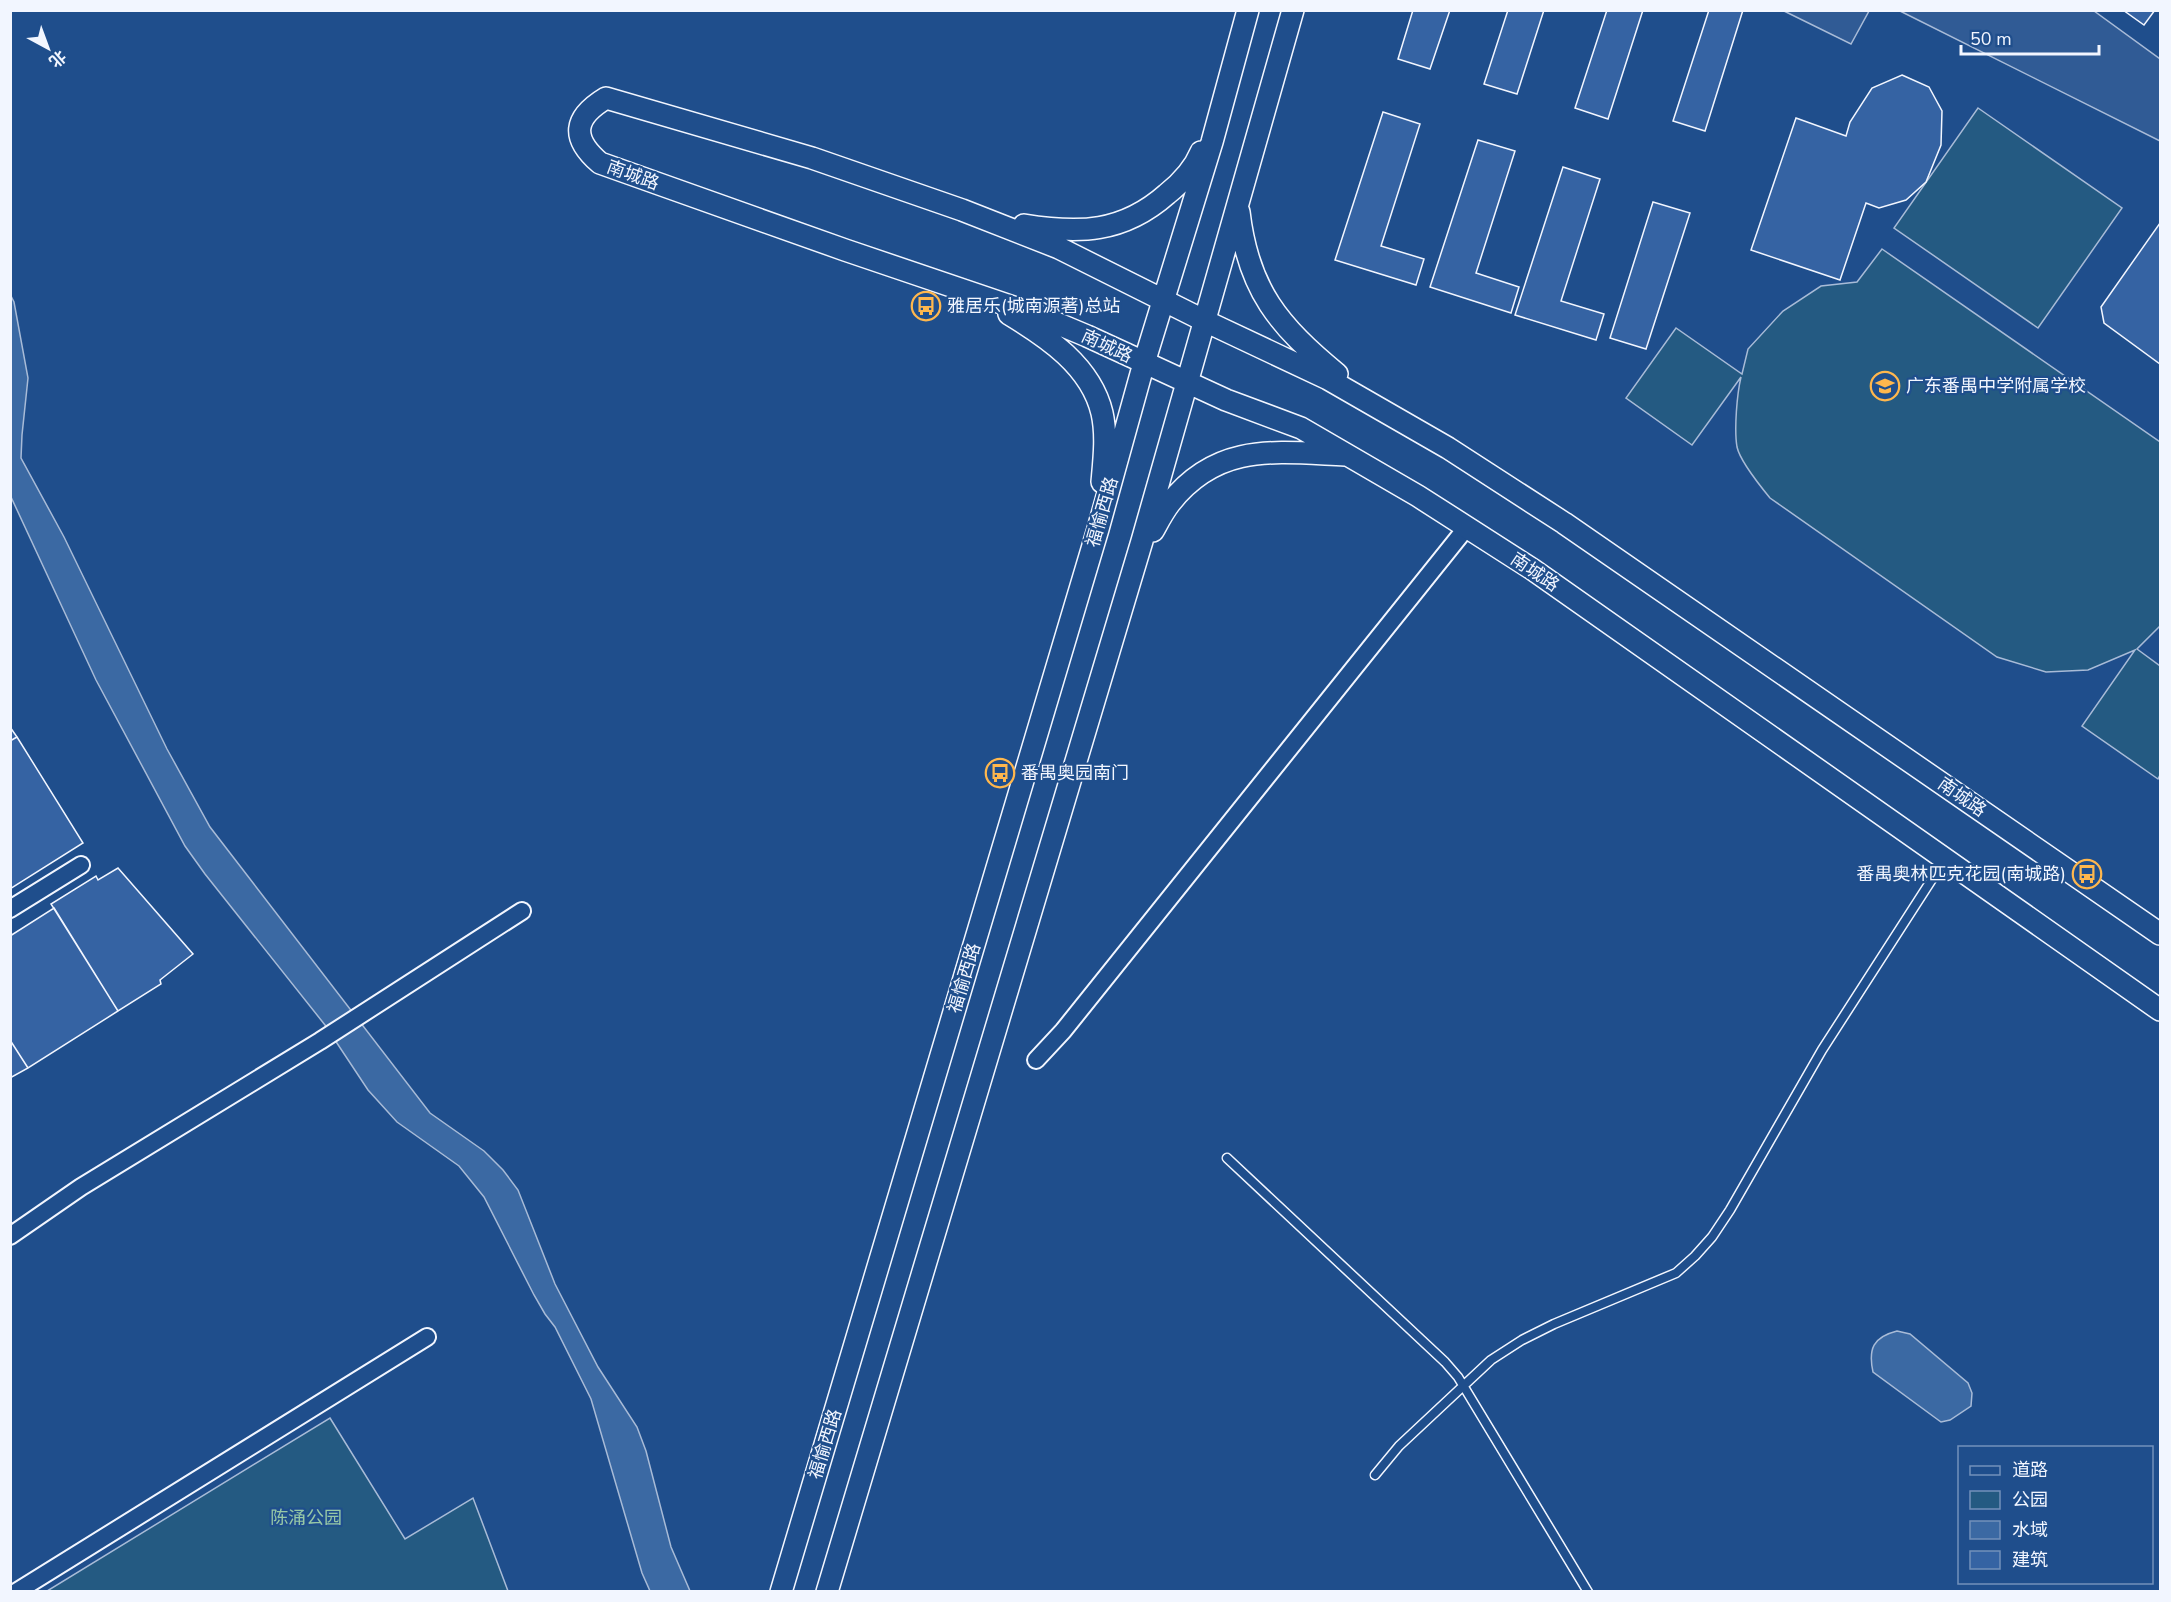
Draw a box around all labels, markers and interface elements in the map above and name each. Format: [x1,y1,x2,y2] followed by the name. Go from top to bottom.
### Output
[18,18,78,78] north arrow
[1961,18,2099,56] scale bar
[1970,27,2012,51] text: 50 m
[44,45,70,72] text: 北
[604,154,662,196] street label: 南城路
[910,290,942,322] bus stop icon: 雅居乐(城南源著)总站
[947,294,1120,318] place label: 雅居乐(城南源著)总站
[1077,324,1137,368] street label: 南城路
[1869,370,1901,402] school or university icon: 广东番禺中学附属学校
[1906,374,2086,398] place label: 广东番禺中学附属学校
[1081,474,1123,550] street label: 福愉西路
[1506,547,1564,597] street label: 南城路
[984,757,1016,789] bus stop icon: 番禺奥园南门
[1021,761,1129,785] place label: 番禺奥园南门
[1933,772,1991,822] street label: 南城路
[2071,858,2103,890] bus stop icon: 番禺奥林匹克花园(南城路)
[1857,862,2066,886] place label: 番禺奥林匹克花园(南城路)
[942,940,986,1016] street label: 福愉西路
[803,1406,847,1482] street label: 福愉西路
[1958,1446,2153,1584] legend
[2012,1458,2048,1482] text: 道路
[2012,1488,2048,1512] text: 公园
[270,1506,342,1530] park label: 陈涌公园
[2012,1518,2048,1542] text: 水域
[2012,1548,2048,1572] text: 建筑

